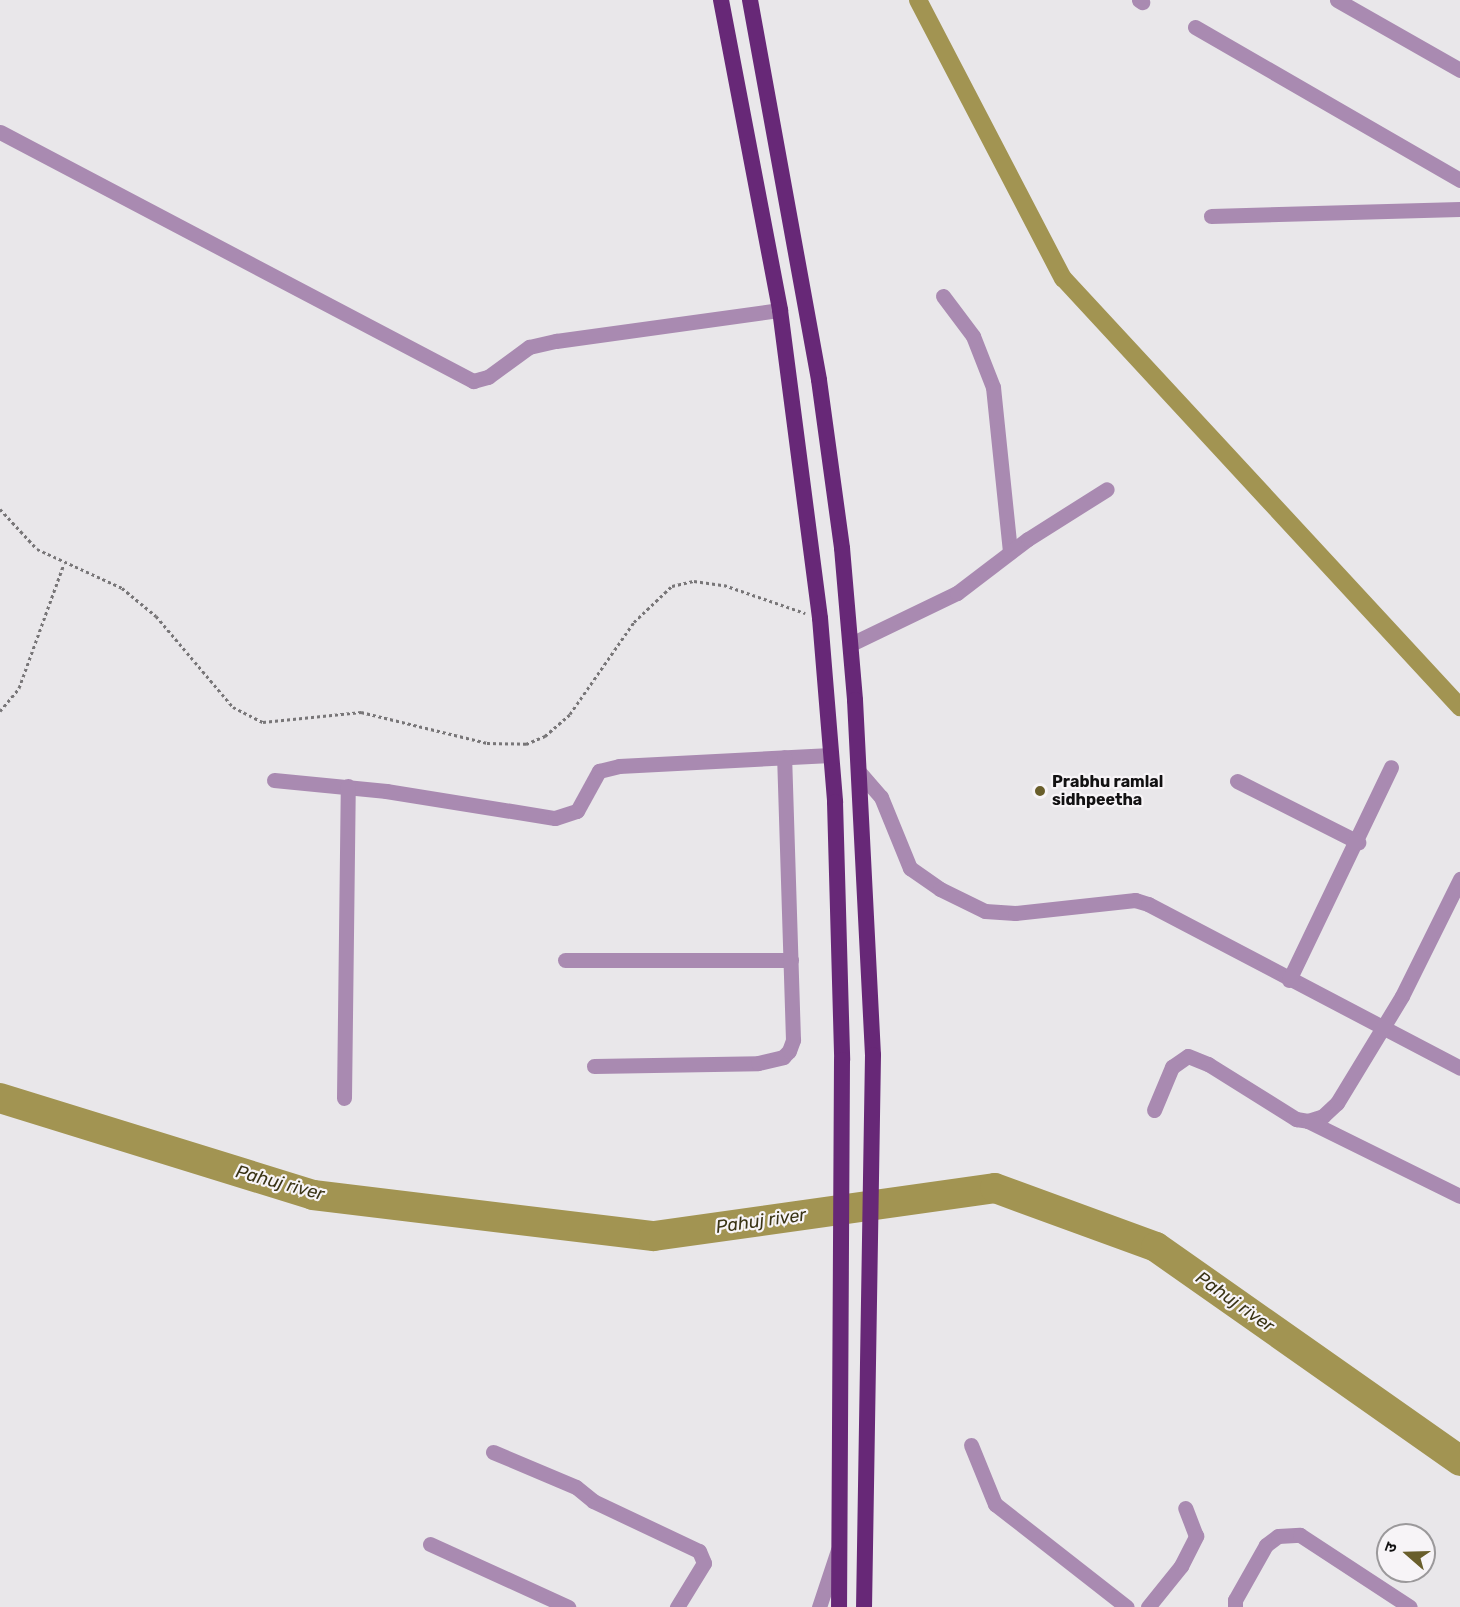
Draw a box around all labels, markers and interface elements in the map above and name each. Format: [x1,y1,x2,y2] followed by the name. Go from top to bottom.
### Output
[1052,772,1163,810] place label: Prabhu ramlal sidhpeetha
[1033,784,1047,798] marker: Prabhu ramlal sidhpeetha
[233,1161,327,1205] water label: Pahuj river
[715,1204,807,1238] water label: Pahuj river
[1192,1267,1278,1337] water label: Pahuj river
[1376,1523,1436,1583] north arrow
[1380,1540,1401,1555] text: उ

